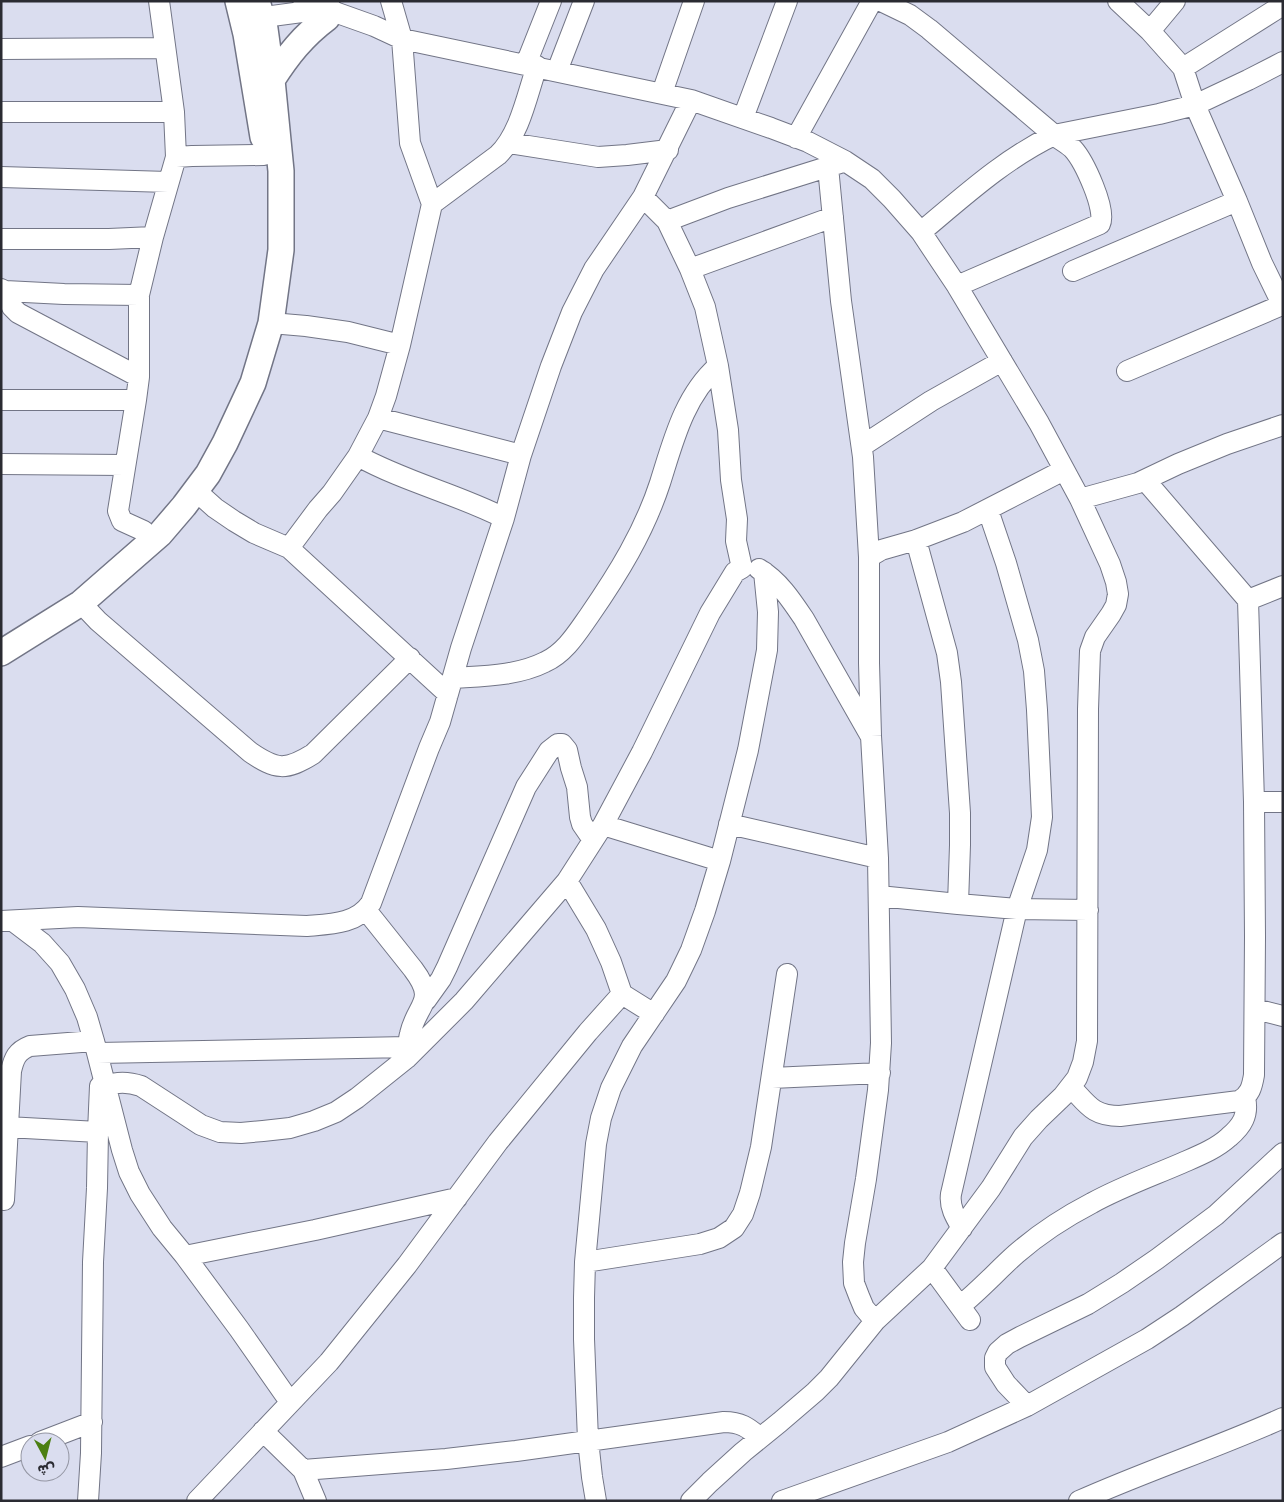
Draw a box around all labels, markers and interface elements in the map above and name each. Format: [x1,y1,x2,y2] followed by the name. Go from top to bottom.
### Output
[20,1432,70,1482] north arrow
[36,1460,56,1479] text: ش

